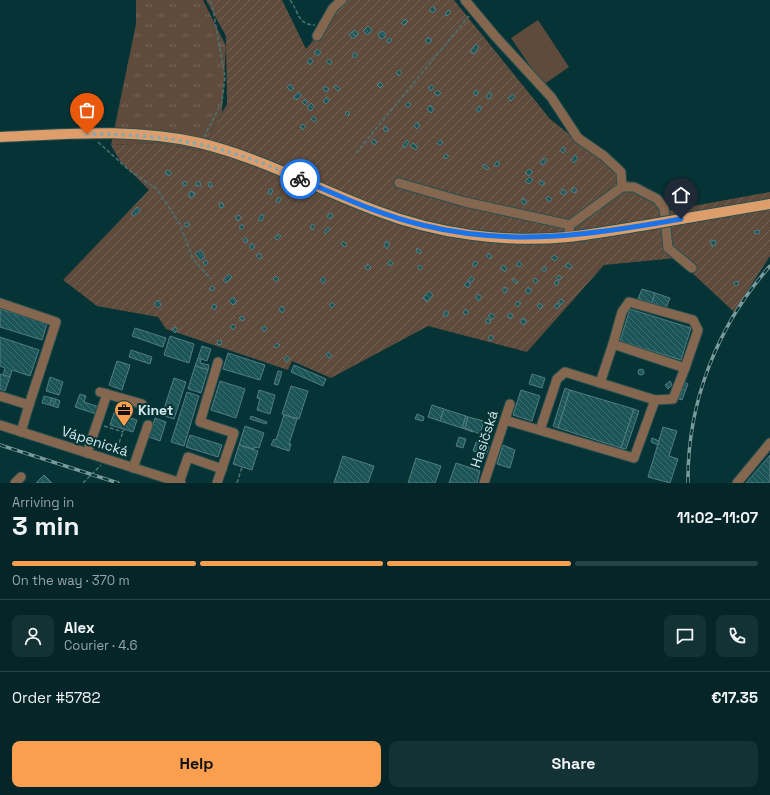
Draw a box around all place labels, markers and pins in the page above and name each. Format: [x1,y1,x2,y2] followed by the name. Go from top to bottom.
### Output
[70,93,104,134] pin
[664,178,698,219] pin
[113,399,135,427] office icon: Kinet
[138,401,173,419] place label: Kinet

